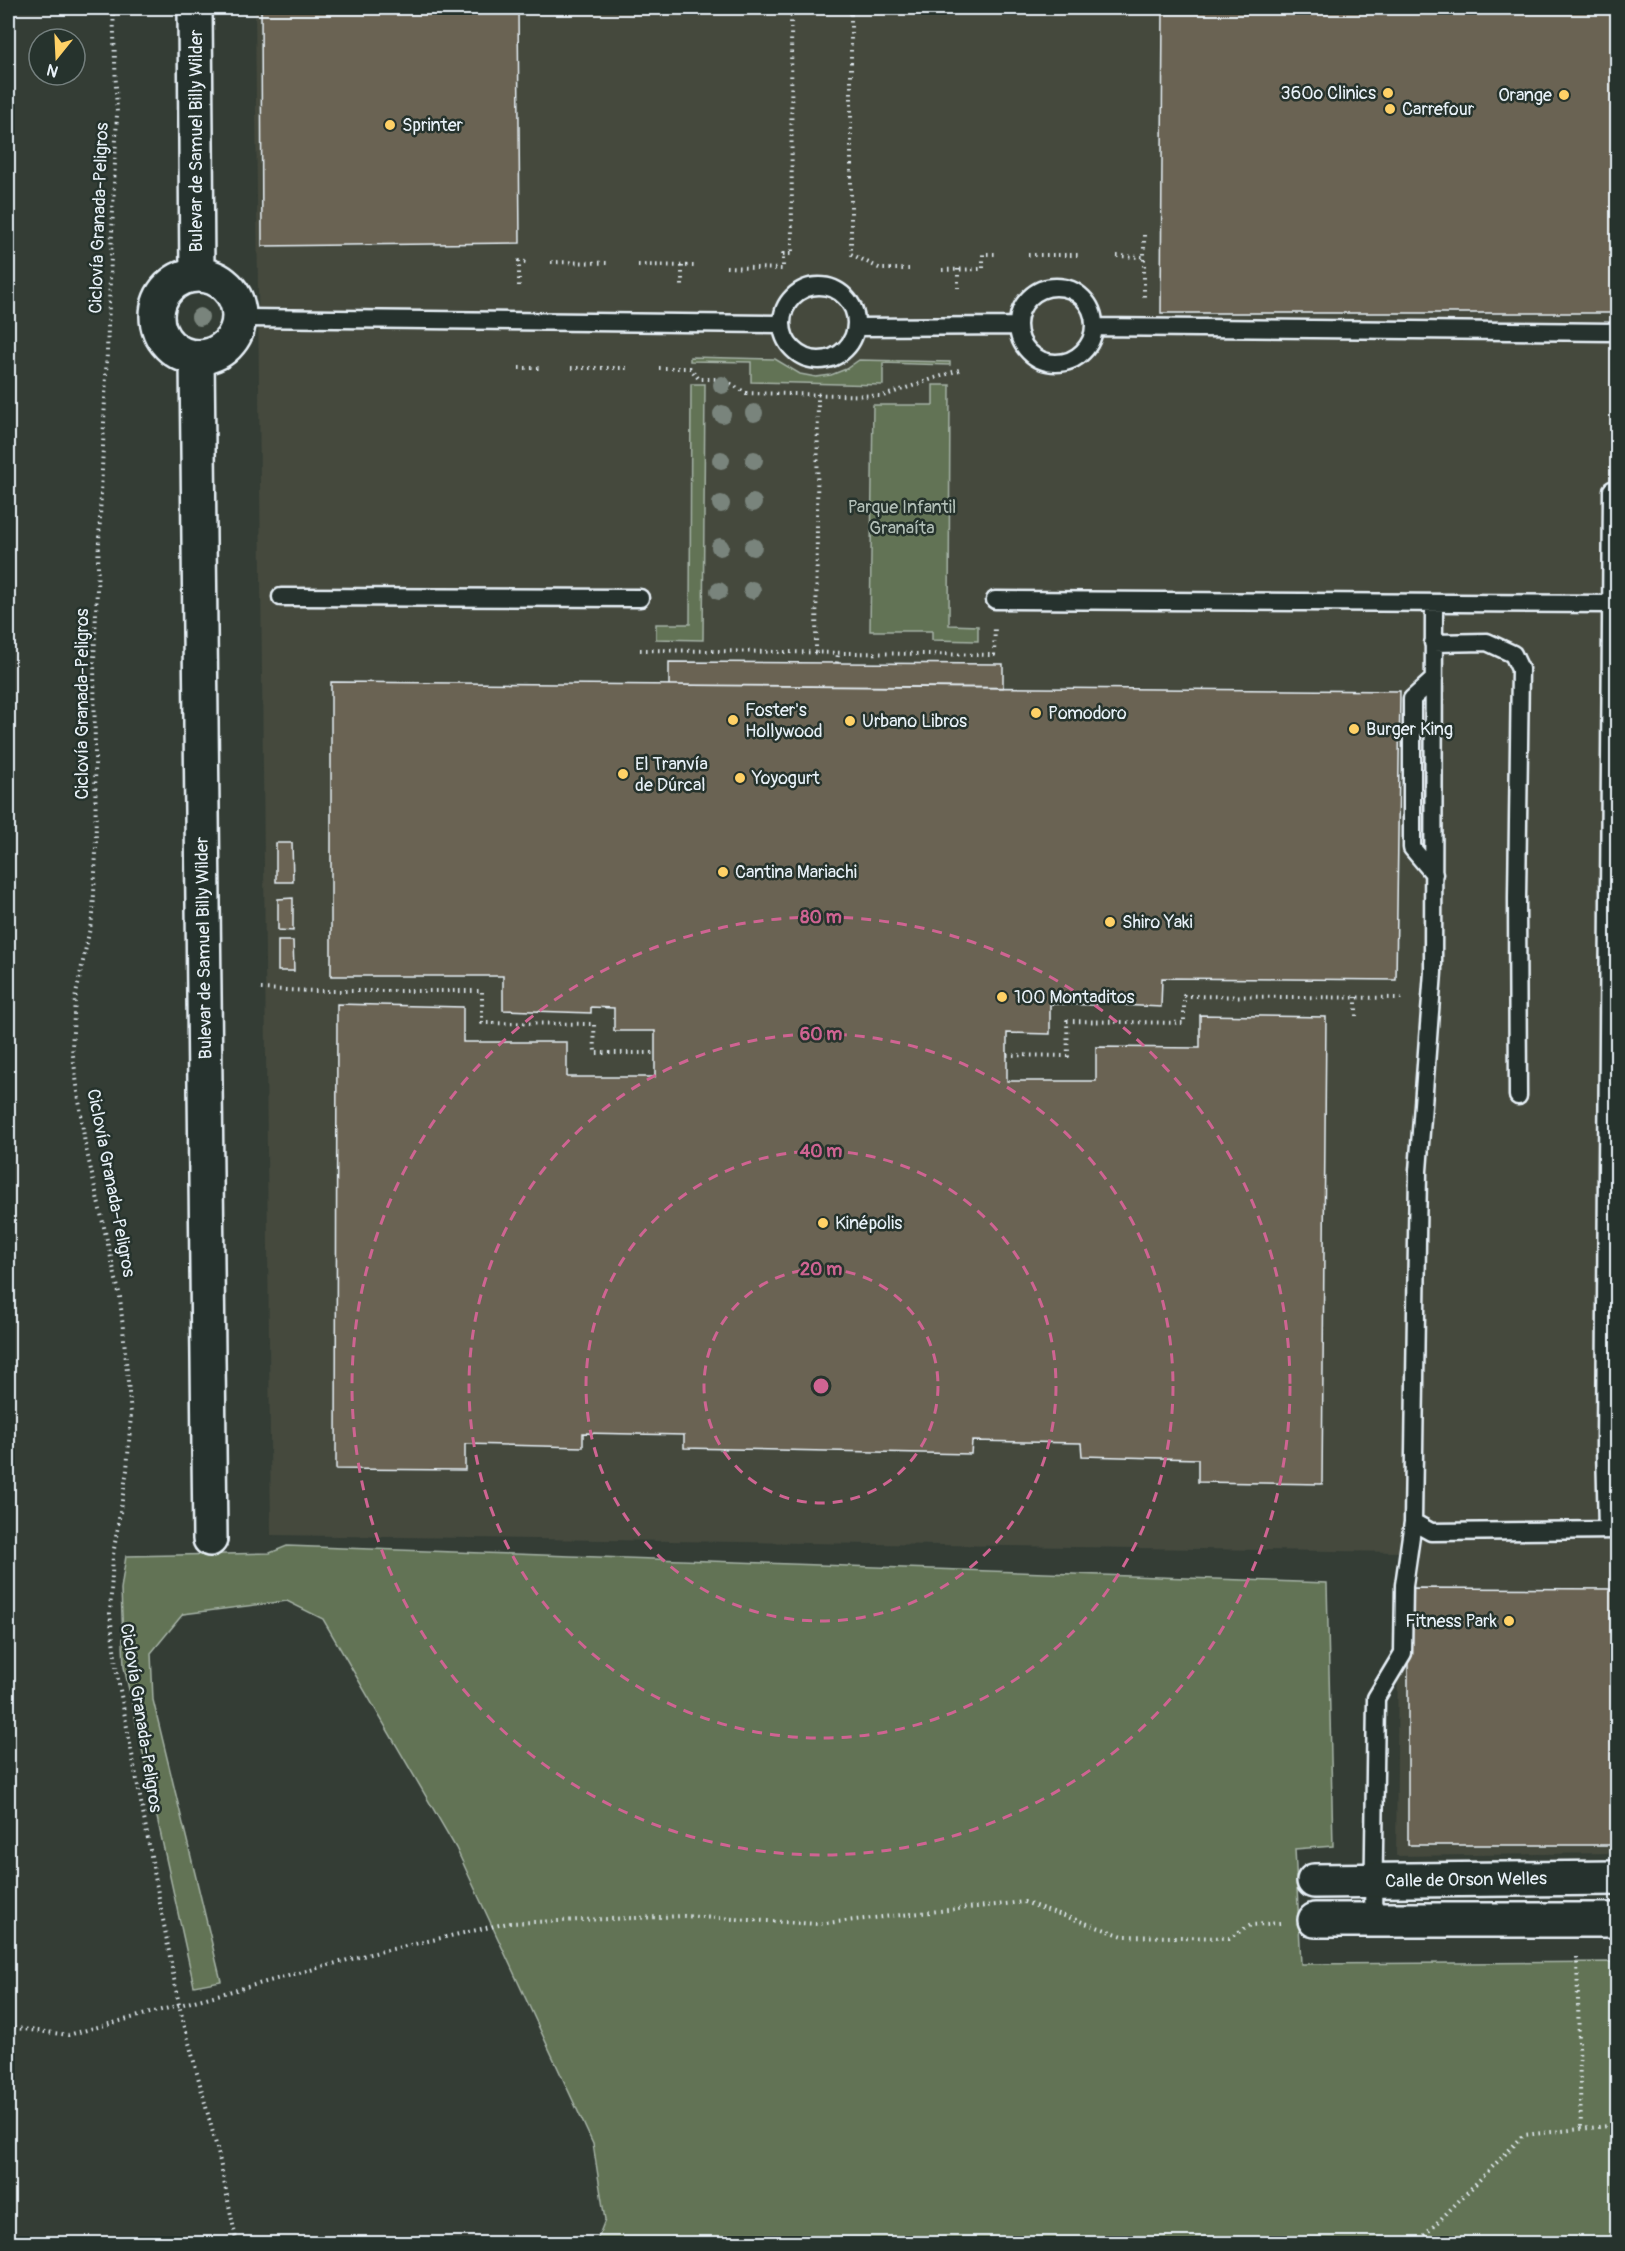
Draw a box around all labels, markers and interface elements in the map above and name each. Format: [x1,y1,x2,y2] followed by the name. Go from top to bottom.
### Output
[27,27,87,87] north arrow
[185,29,208,252] street label: Bulevar de Samuel Billy Wilder
[44,59,61,81] text: N
[1281,82,1376,105] place label: 360º Clinics
[1498,84,1552,107] place label: Orange
[1381,86,1395,100] marker: 360º Clinics
[1557,88,1571,102] marker: Orange
[1402,98,1475,121] place label: Carrefour
[1383,102,1397,116] marker: Carrefour
[402,114,464,137] place label: Sprinter
[383,118,397,132] marker: Sprinter
[84,122,114,314] street label: Ciclovía Granada-Peligros
[848,496,956,540] park label: Parque Infantil Granaíta
[71,608,94,800] street label: Ciclovía Granada-Peligros
[745,699,823,743] place label: Foster's Hollywood
[1048,702,1127,725] place label: Pomodoro
[1029,706,1043,720] marker: Pomodoro
[862,710,967,733] place label: Urbano Libros
[726,713,740,727] marker: Foster's Hollywood
[843,714,857,728] marker: Urbano Libros
[1366,718,1453,741] place label: Burger King
[1347,722,1361,736] marker: Burger King
[635,753,708,797] place label: El Tranvía de Dúrcal
[616,767,630,781] marker: El Tranvía de Dúrcal
[751,767,820,790] place label: Yoyogurt
[733,771,747,785] marker: Yoyogurt
[191,836,217,1060] street label: Bulevar de Samuel Billy Wilder
[735,861,857,884] place label: Cantina Mariachi
[716,865,730,879] marker: Cantina Mariachi
[800,906,842,929] text: 80 m
[1122,911,1193,934] place label: Shiro Yaki
[1103,915,1117,929] marker: Shiro Yaki
[1014,986,1135,1009] place label: 100 Montaditos
[995,990,1009,1004] marker: 100 Montaditos
[800,1023,842,1046] text: 60 m
[81,1087,141,1279] street label: Ciclovía Granada-Peligros
[800,1140,842,1163] text: 40 m
[835,1212,902,1235] place label: Kinépolis
[816,1216,830,1230] marker: Kinépolis
[800,1258,842,1281] text: 20 m
[811,1376,831,1396] centre of rings
[1405,1610,1497,1633] place label: Fitness Park
[1502,1614,1516,1628] marker: Fitness Park
[115,1622,167,1814] street label: Ciclovía Granada-Peligros
[1385,1867,1547,1893] street label: Calle de Orson Welles

